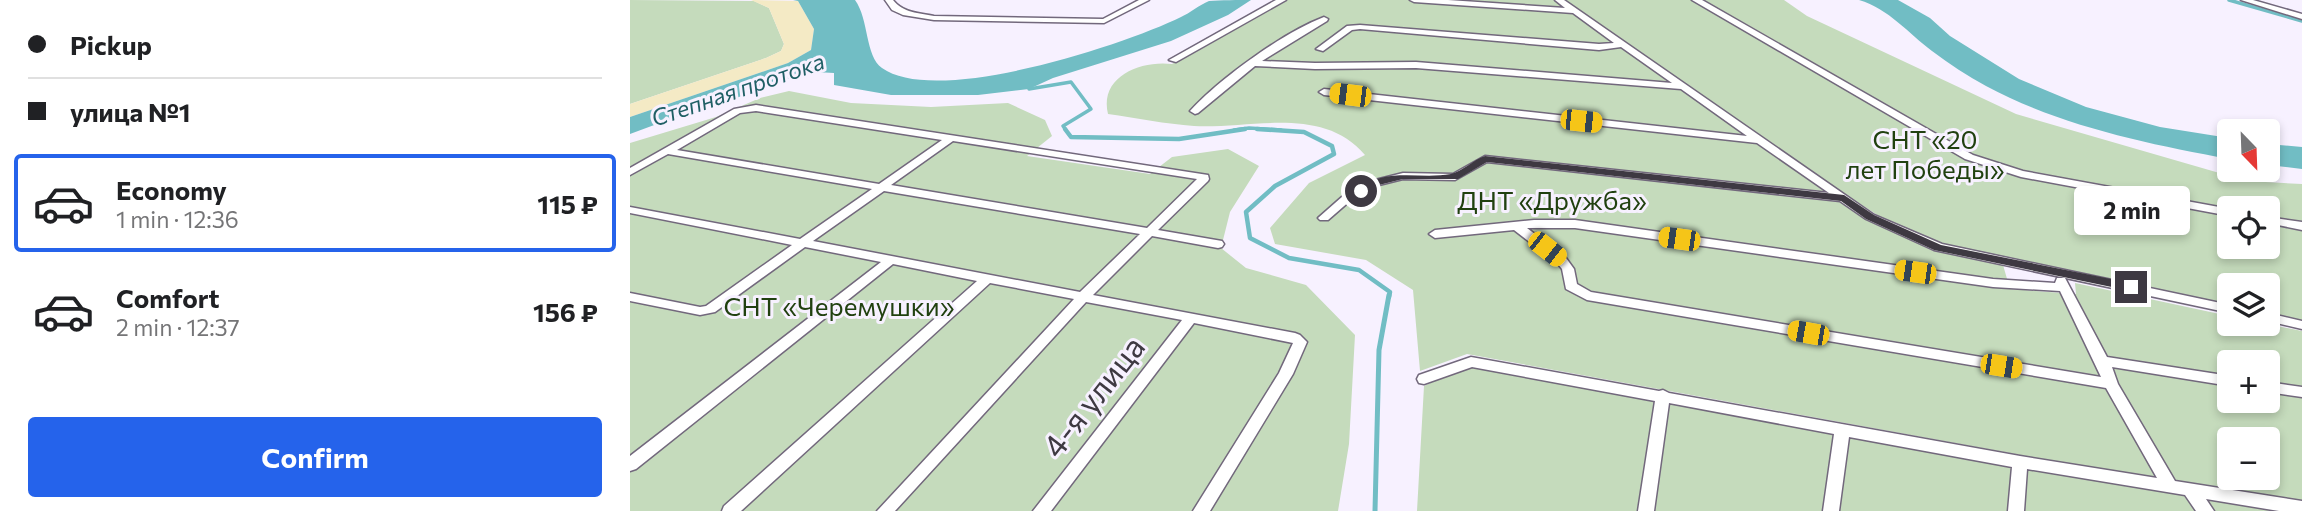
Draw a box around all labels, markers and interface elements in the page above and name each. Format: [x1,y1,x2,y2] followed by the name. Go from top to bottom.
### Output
[70,29,152,60] text: Pickup
[647,46,828,132] water label: Степная протока
[1328,82,1373,108] car
[70,96,191,127] text: улица №1
[1560,108,1603,134] car
[2217,119,2280,182] north arrow
[2217,119,2280,490] map controls
[1845,123,2005,184] park label: СНТ «20 лет Победы»
[32,172,95,235] icon: car
[116,174,227,205] text: Economy
[1345,175,1377,207] route start
[1457,184,1647,215] park label: ДНТ «Дружба»
[2073,186,2189,234] callout: 2 min
[537,188,598,219] text: 115 ₽
[2103,196,2161,224] text: 2 min
[2217,196,2280,259] button: locate
[116,205,239,233] text: 1 min · 12:36
[1657,226,1702,252] car
[1524,228,1571,270] car
[1893,259,1938,285] car
[2115,271,2147,303] route end
[2217,273,2280,336] button: layers
[32,280,95,343] icon: car
[116,282,219,313] text: Comfort
[724,290,954,321] park label: СНТ «Черемушки»
[533,296,598,327] text: 156 ₽
[116,313,240,341] text: 2 min · 12:37
[1786,319,1831,347] car
[1033,327,1152,465] street label: 4-я улица
[2217,350,2280,413] button: +
[1979,352,2024,380] car
[28,417,602,497] button: Confirm
[2217,427,2280,490] button: −

